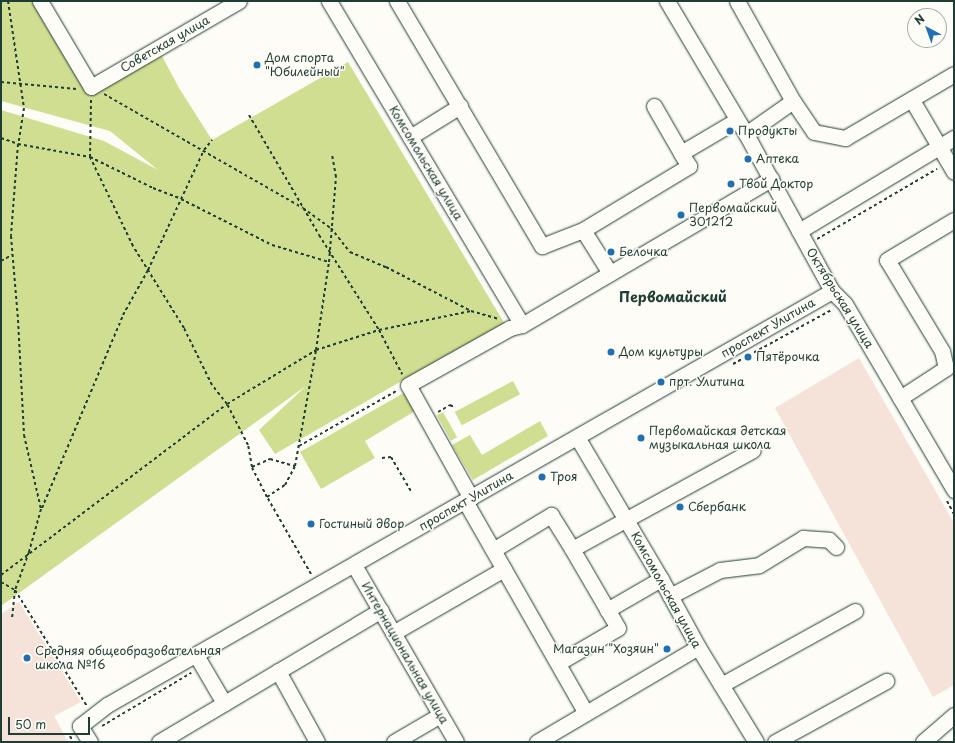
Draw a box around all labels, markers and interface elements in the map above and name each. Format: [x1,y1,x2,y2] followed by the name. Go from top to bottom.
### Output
[907,8,947,48] north arrow
[911,10,928,29] text: N
[118,12,212,76] street label: Советская улица
[265,51,345,79] place label: Дом спорта "Юбилейный"
[252,60,262,70] marker: Дом спорта "Юбилейный"
[386,103,466,223] street label: Комсомольская улица
[738,124,797,138] place label: Продукты
[725,126,735,136] marker: Продукты
[756,152,799,166] place label: Аптека
[743,154,753,164] marker: Аптека
[739,177,813,191] place label: Твой Доктор
[726,179,736,189] marker: Твой Доктор
[689,201,777,229] place label: Первомайский 301212
[676,210,686,220] marker: Первомайский 301212
[619,245,668,259] place label: Белочка
[803,245,877,351] street label: Октябрьская улица
[606,247,616,257] marker: Белочка
[619,289,727,305] district label: Первомайский
[718,295,818,361] street label: проспект Улитина
[619,345,704,359] place label: Дом культуры
[606,347,616,357] marker: Дом культуры
[756,350,819,364] place label: Пятёрочка
[743,352,753,362] marker: Пятёрочка
[669,375,745,389] place label: прт. Улитина
[656,377,666,387] marker: прт. Улитина
[649,424,787,452] place label: Первомайская детская музыкальная школа
[636,433,646,443] marker: Первомайская детская музыкальная школа
[416,468,516,534] street label: проспект Улитина
[550,470,578,484] place label: Троя
[537,472,547,482] marker: Троя
[688,500,746,514] place label: Сбербанк
[675,502,685,512] marker: Сбербанк
[319,517,405,531] place label: Гостиный двор
[306,519,316,529] marker: Гостиный двор
[628,529,704,651] street label: Комсомольская улица
[358,579,452,727] street label: Интернациональная улица
[553,642,659,656] place label: Магазин "Хозяин"
[35,644,222,672] place label: Средняя общеобразовательная школа №16
[662,644,672,654] marker: Магазин "Хозяин"
[22,653,32,663] marker: Средняя общеобразовательная школа №16
[10,709,92,735] scale bar
[15,715,46,733] text: 50 m

